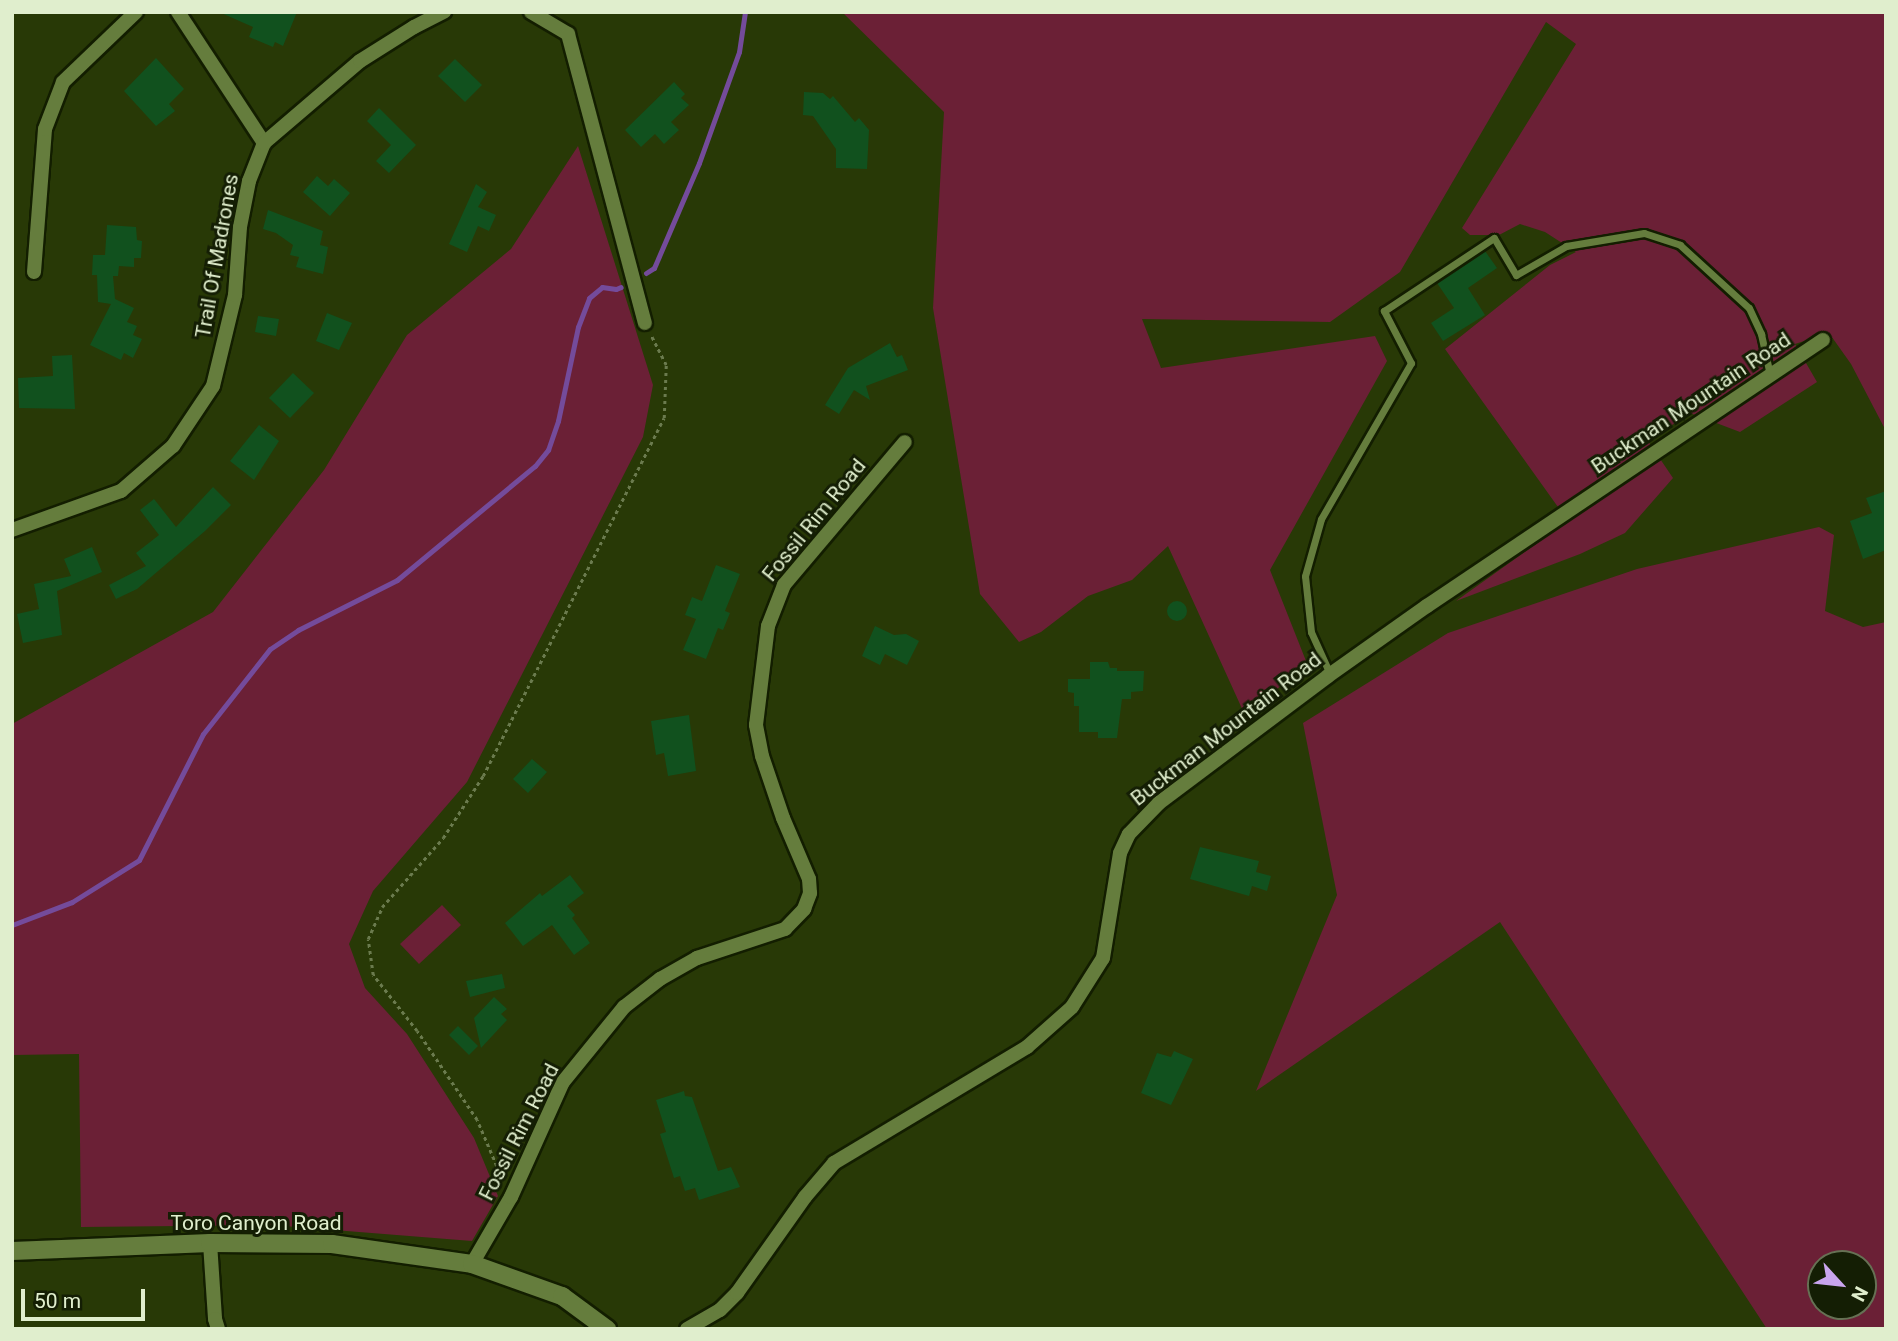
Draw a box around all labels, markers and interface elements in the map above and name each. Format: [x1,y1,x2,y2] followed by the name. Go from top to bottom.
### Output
[190,172,244,340] street label: Trail Of Madrones
[1587,327,1795,479] street label: Buckman Mountain Road
[757,454,871,586] street label: Fossil Rim Road
[1126,647,1326,811] street label: Buckman Mountain Road
[474,1059,564,1205] street label: Fossil Rim Road
[170,1210,342,1236] street label: Toro Canyon Road
[1807,1250,1877,1320] north arrow
[24,1274,149,1318] scale bar
[1846,1283,1873,1305] text: N
[34,1289,81,1313] text: 50 m

